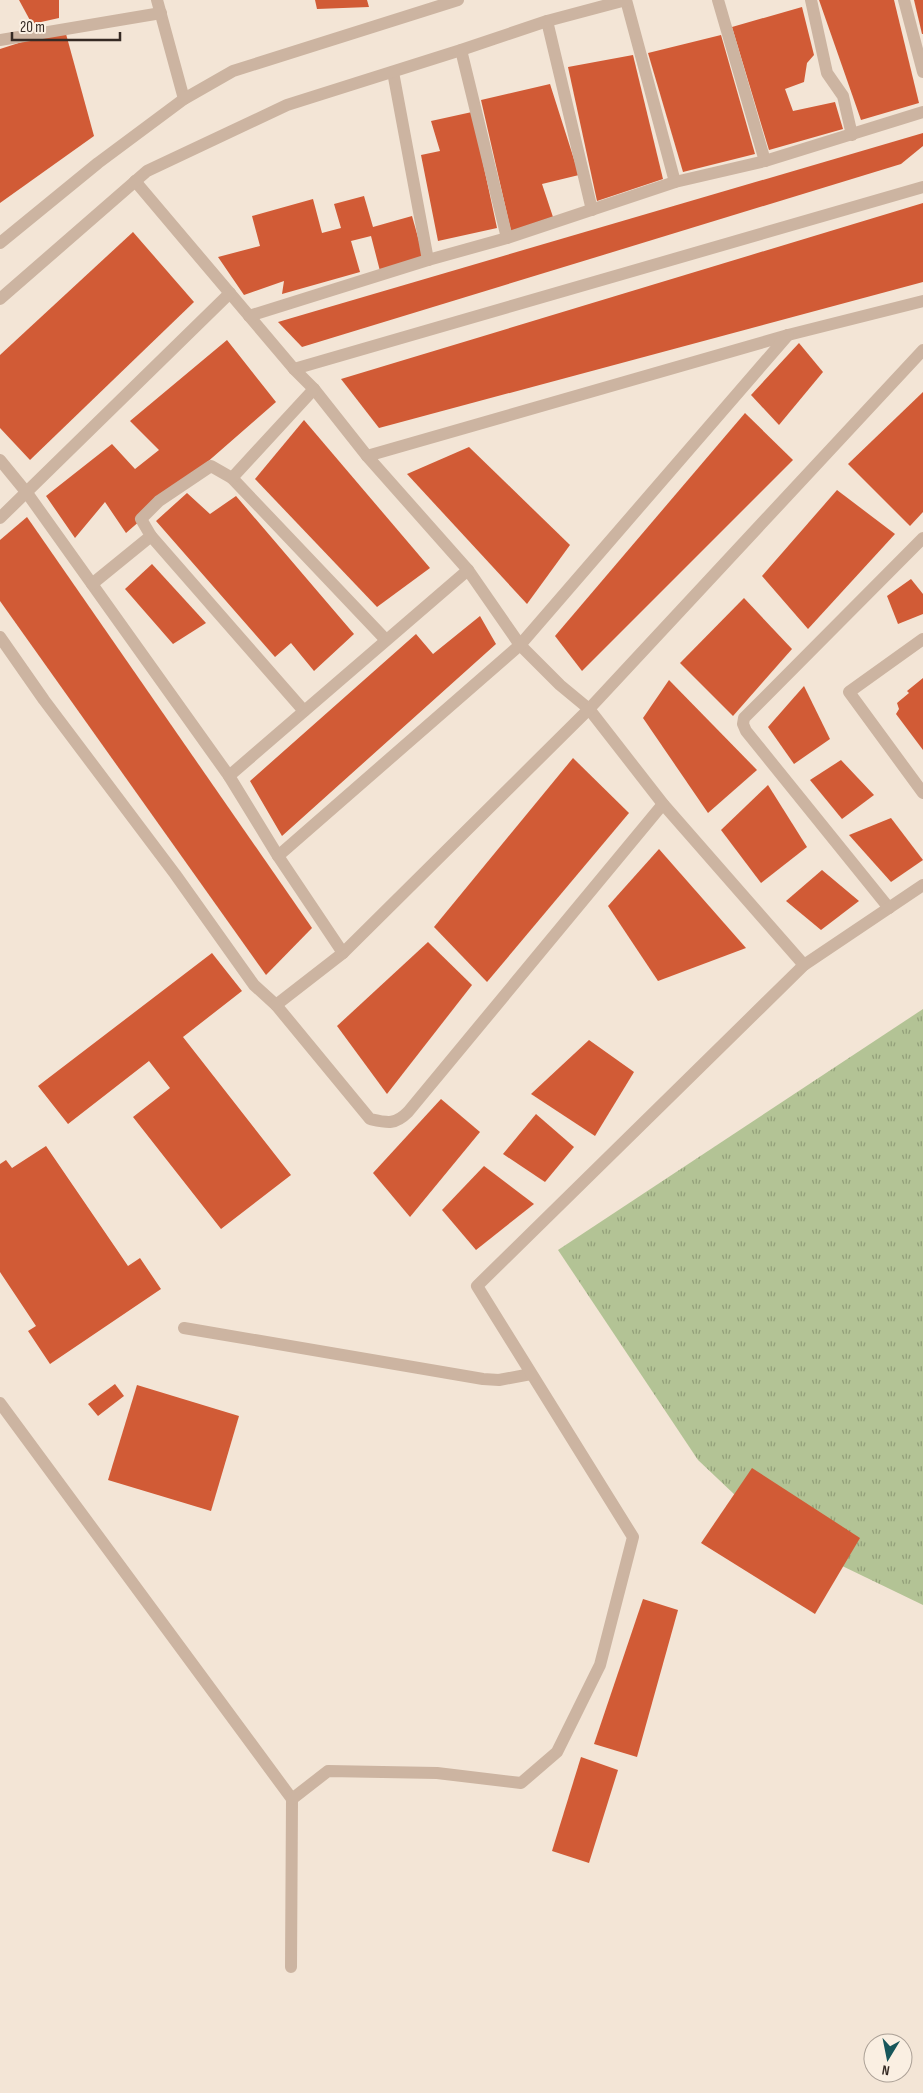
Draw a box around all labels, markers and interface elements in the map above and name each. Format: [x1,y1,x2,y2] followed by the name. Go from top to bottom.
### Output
[12,10,120,42] scale bar
[20,18,45,37] text: 20 m
[863,2033,913,2083] north arrow
[881,2061,891,2079] text: N

